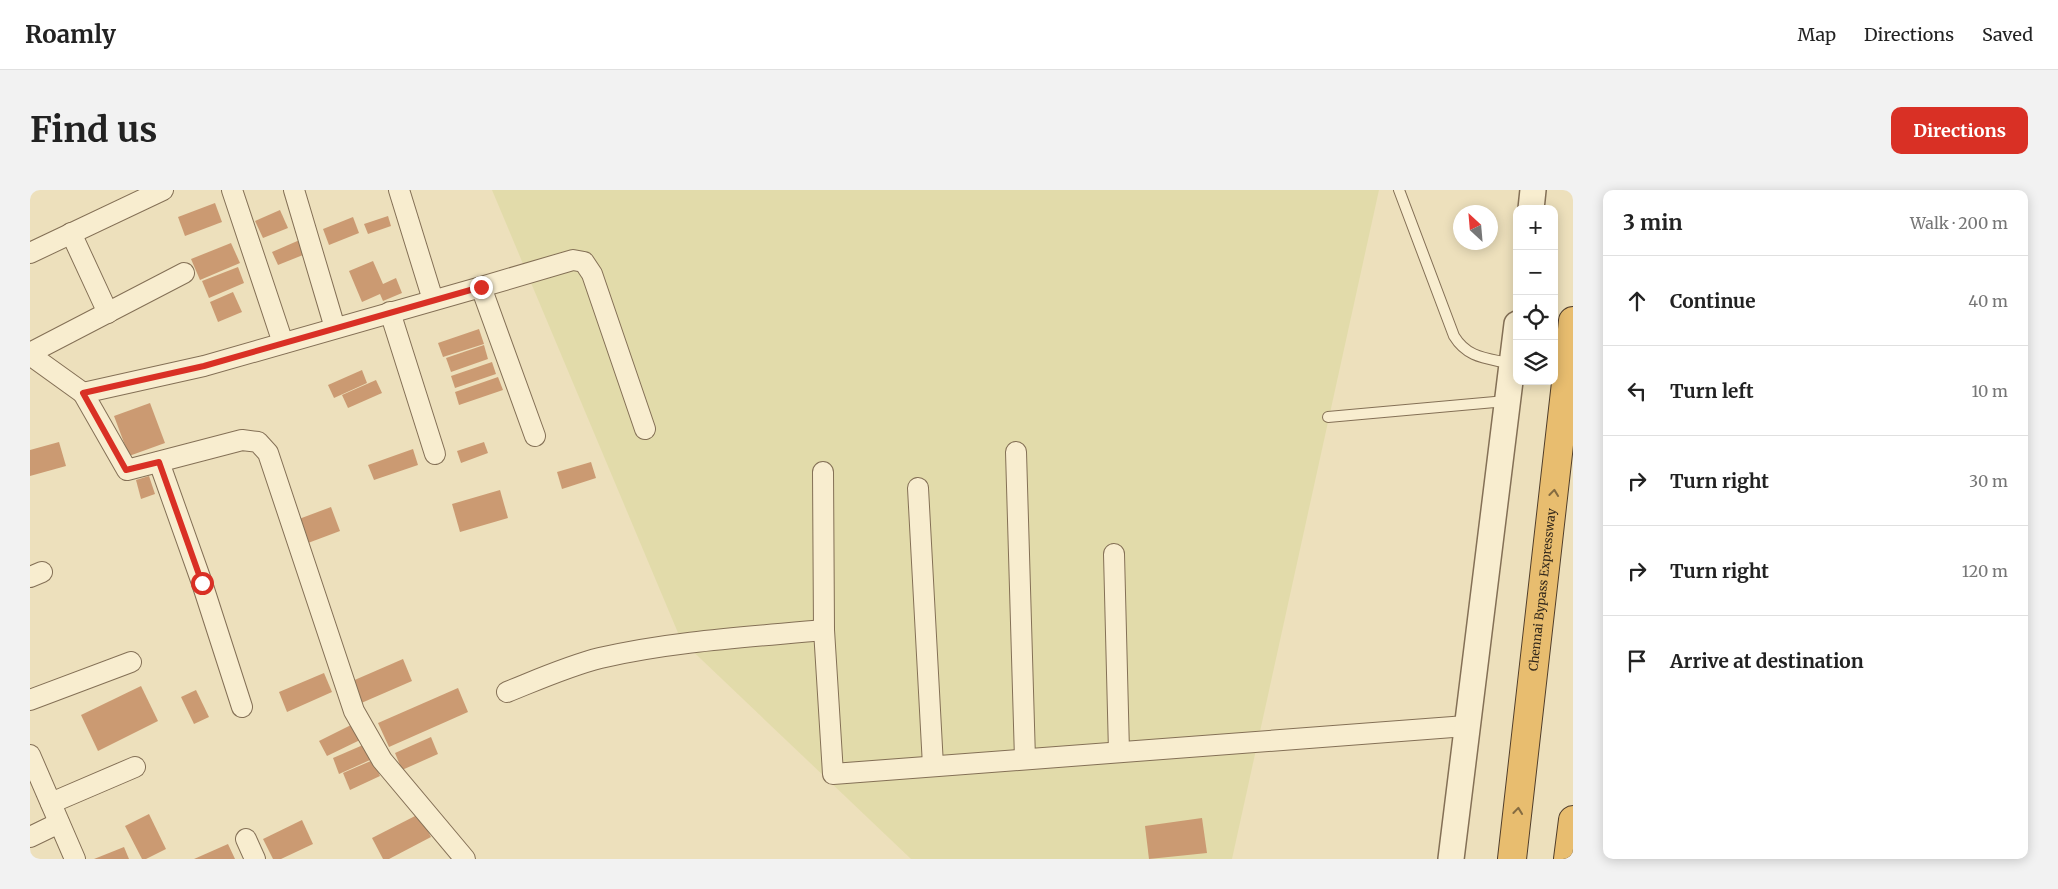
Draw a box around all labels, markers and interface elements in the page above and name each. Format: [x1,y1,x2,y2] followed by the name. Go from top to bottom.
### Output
[25,19,116,50] text: Roamly
[1798,23,1836,46] text: Map
[1864,23,1954,46] text: Directions
[1982,23,2033,46] text: Saved
[1891,107,2028,154] button: Directions
[30,108,157,152] text: Find us
[1453,205,1498,250] north arrow
[1513,205,1558,385] map controls
[1513,205,1558,250] button: +
[1623,209,1682,236] text: 3 min
[1910,213,2008,233] text: Walk · 200 m
[1513,250,1558,295] button: −
[470,276,493,299] route end
[1623,287,1651,315] icon: ahead
[1670,289,1756,313] text: Continue
[1968,291,2008,311] text: 40 m
[1513,295,1558,340] button: locate
[1513,340,1558,385] button: layers
[1623,377,1651,405] icon: left
[1670,379,1754,403] text: Turn left
[1971,381,2008,401] text: 10 m
[1623,467,1651,495] icon: right
[1670,469,1769,493] text: Turn right
[1969,471,2008,491] text: 30 m
[1548,488,1559,496] one-way arrow
[1525,507,1559,672] street label: Chennai Bypass Expressway
[1623,557,1651,585] icon: right
[1670,559,1769,583] text: Turn right
[1962,561,2008,581] text: 120 m
[191,572,214,595] route start
[1623,647,1651,675] icon: arrive
[1670,649,1864,673] text: Arrive at destination
[1512,806,1523,814] one-way arrow

